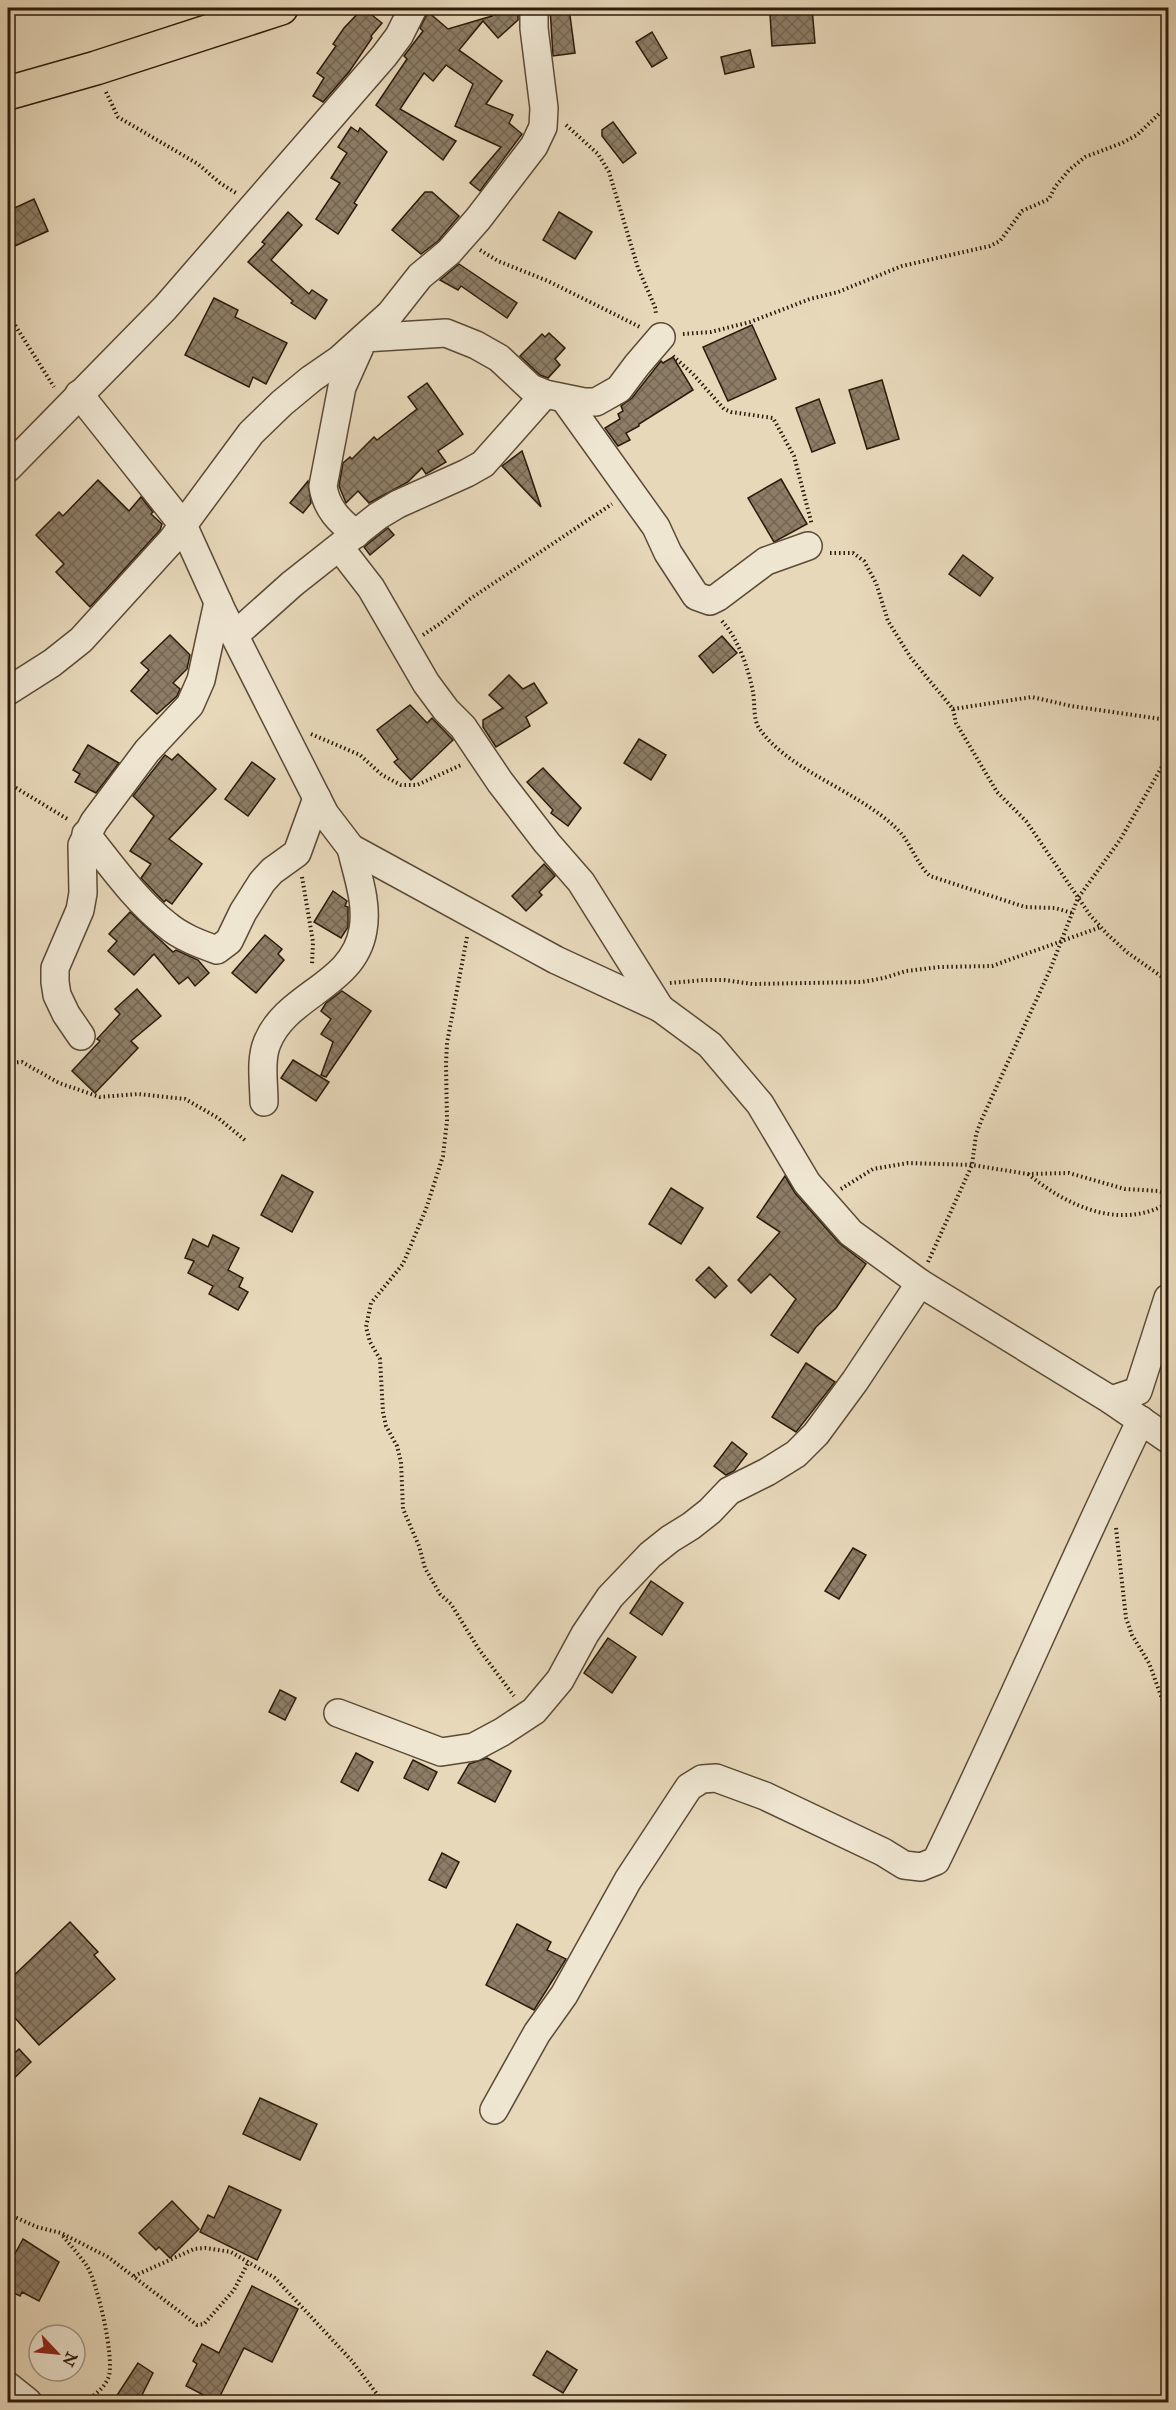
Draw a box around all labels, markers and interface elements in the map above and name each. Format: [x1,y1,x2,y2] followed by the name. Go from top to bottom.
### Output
[27,2323,87,2383] north arrow
[58,2349,82,2370] text: N

